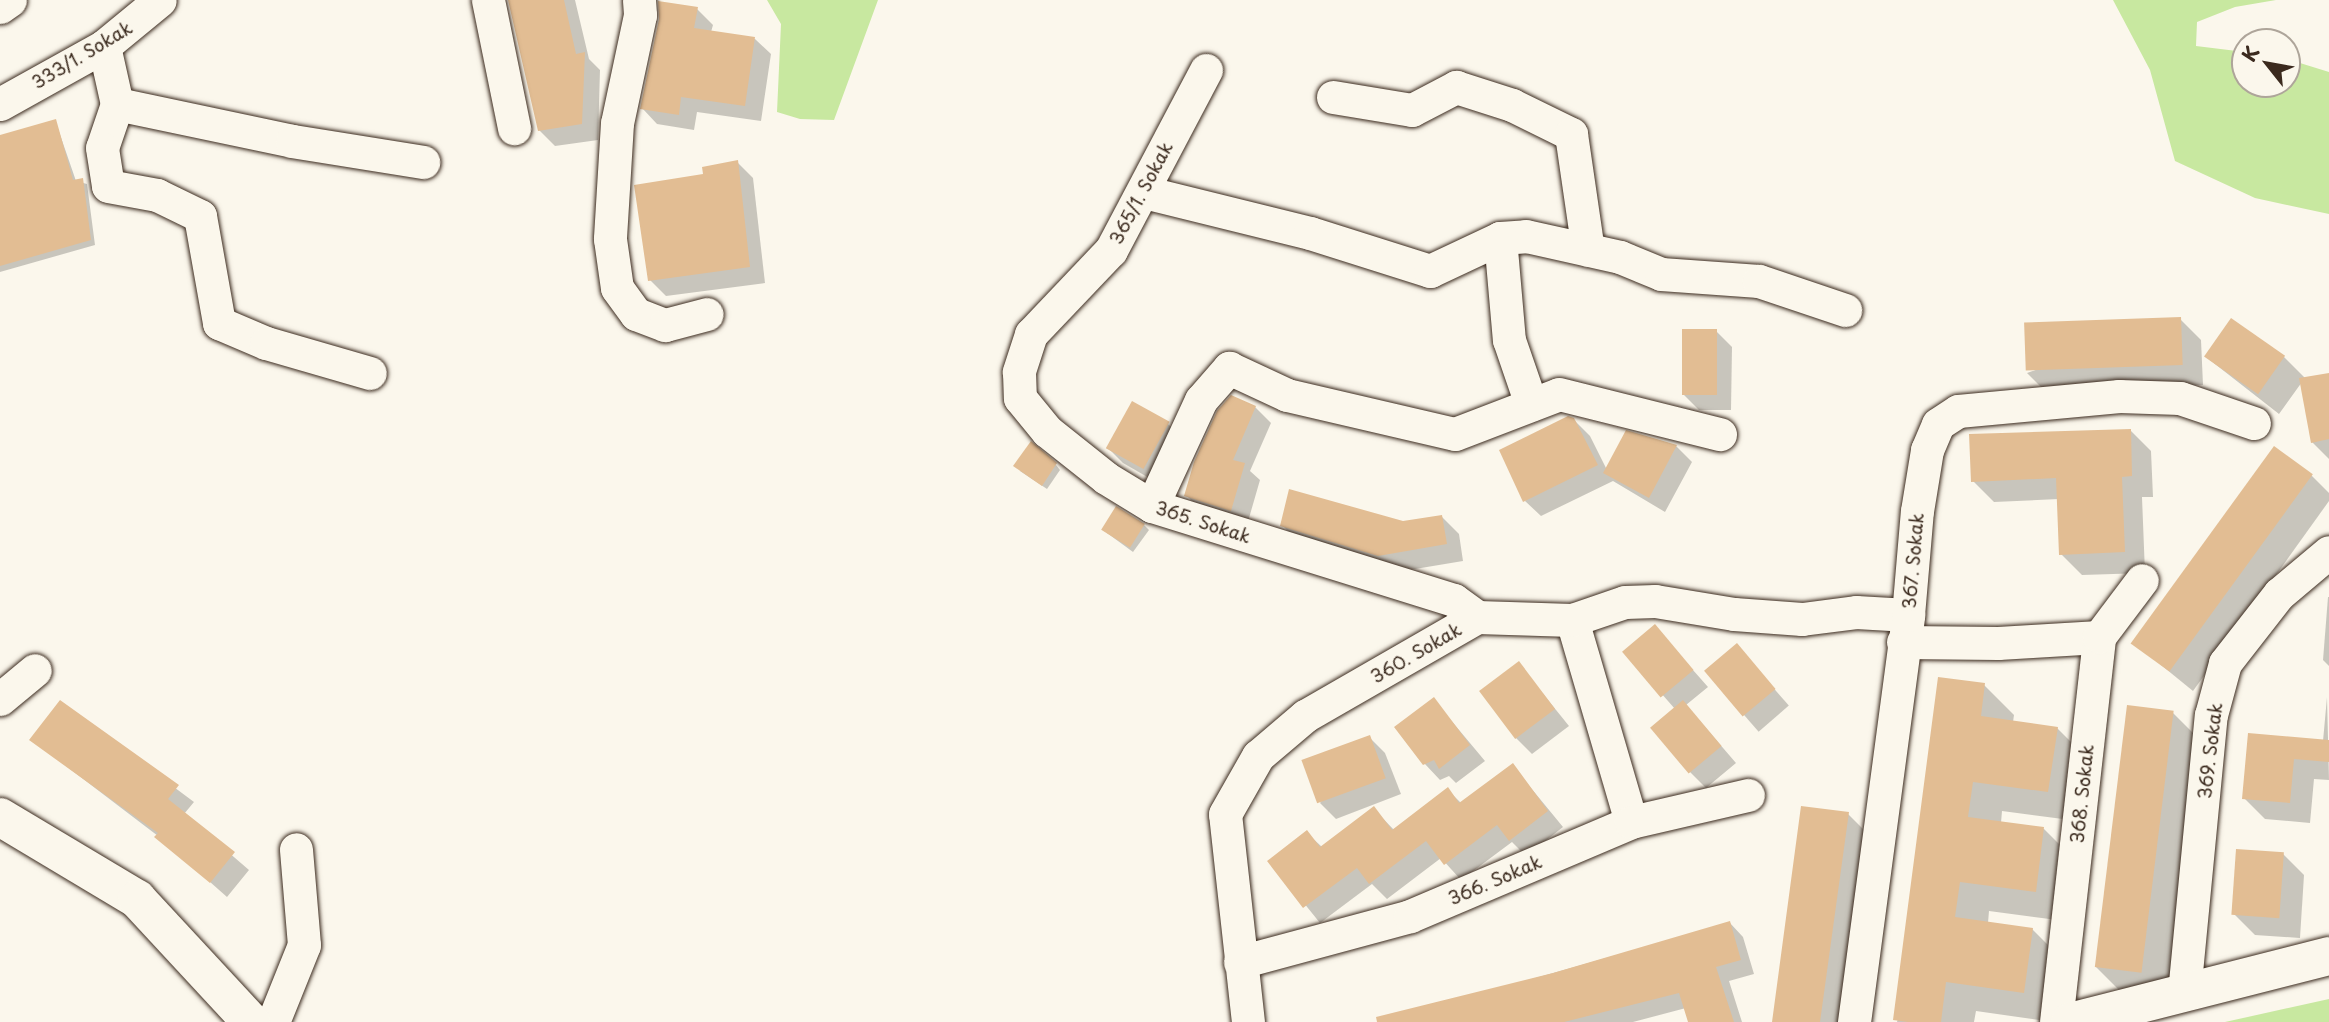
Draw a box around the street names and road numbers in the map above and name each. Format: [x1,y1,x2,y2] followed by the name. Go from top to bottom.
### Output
[27,16,137,94] street label: 333/1. Sokak
[1104,137,1178,249] street label: 365/1. Sokak
[1152,496,1254,548] street label: 365. Sokak
[1898,512,1928,610] street label: 367. Sokak
[1367,618,1465,688] street label: 360. Sokak
[2193,701,2227,801] street label: 369. Sokak
[2066,743,2098,845] street label: 368. Sokak
[1444,850,1546,910] street label: 366. Sokak

